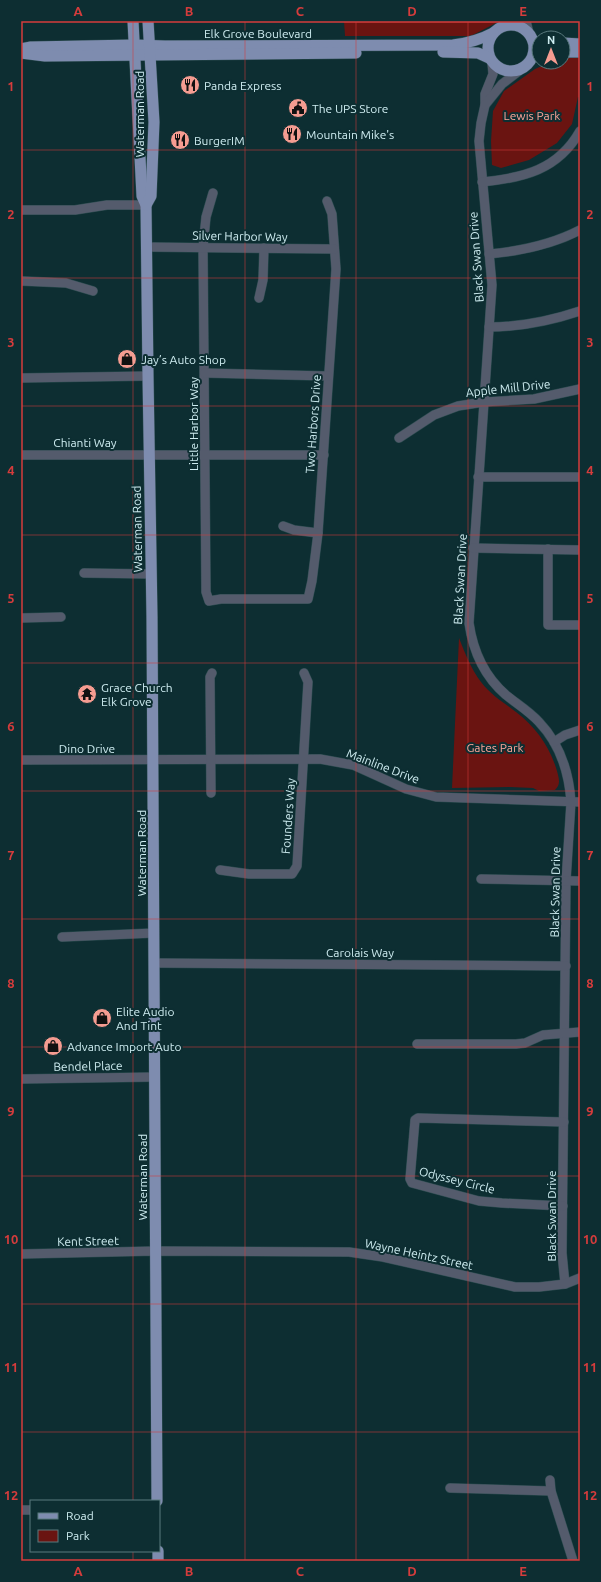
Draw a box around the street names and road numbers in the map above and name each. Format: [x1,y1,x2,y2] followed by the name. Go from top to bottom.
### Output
[204,27,312,40] street label: Elk Grove Boulevard
[133,71,146,157] street label: Waterman Road
[466,211,486,303] street label: Black Swan Drive
[192,229,288,243] street label: Silver Harbor Way
[303,374,323,474] street label: Two Harbors Drive
[187,377,200,471] street label: Little Harbor Way
[465,377,551,399] street label: Apple Mill Drive
[53,436,117,449] street label: Chianti Way
[130,486,144,572] street label: Waterman Road
[451,533,469,625] street label: Black Swan Drive
[59,742,115,755] street label: Dino Drive
[345,746,421,786] street label: Mainline Drive
[279,777,297,854] street label: Founders Way
[135,810,148,896] street label: Waterman Road
[548,846,562,938] street label: Black Swan Drive
[326,946,394,959] street label: Carolais Way
[53,1059,123,1073] street label: Bendel Place
[136,1134,149,1220] street label: Waterman Road
[418,1164,496,1196] street label: Odyssey Circle
[545,1170,558,1262] street label: Black Swan Drive
[57,1234,119,1248] street label: Kent Street
[364,1236,475,1272] street label: Wayne Heintz Street

